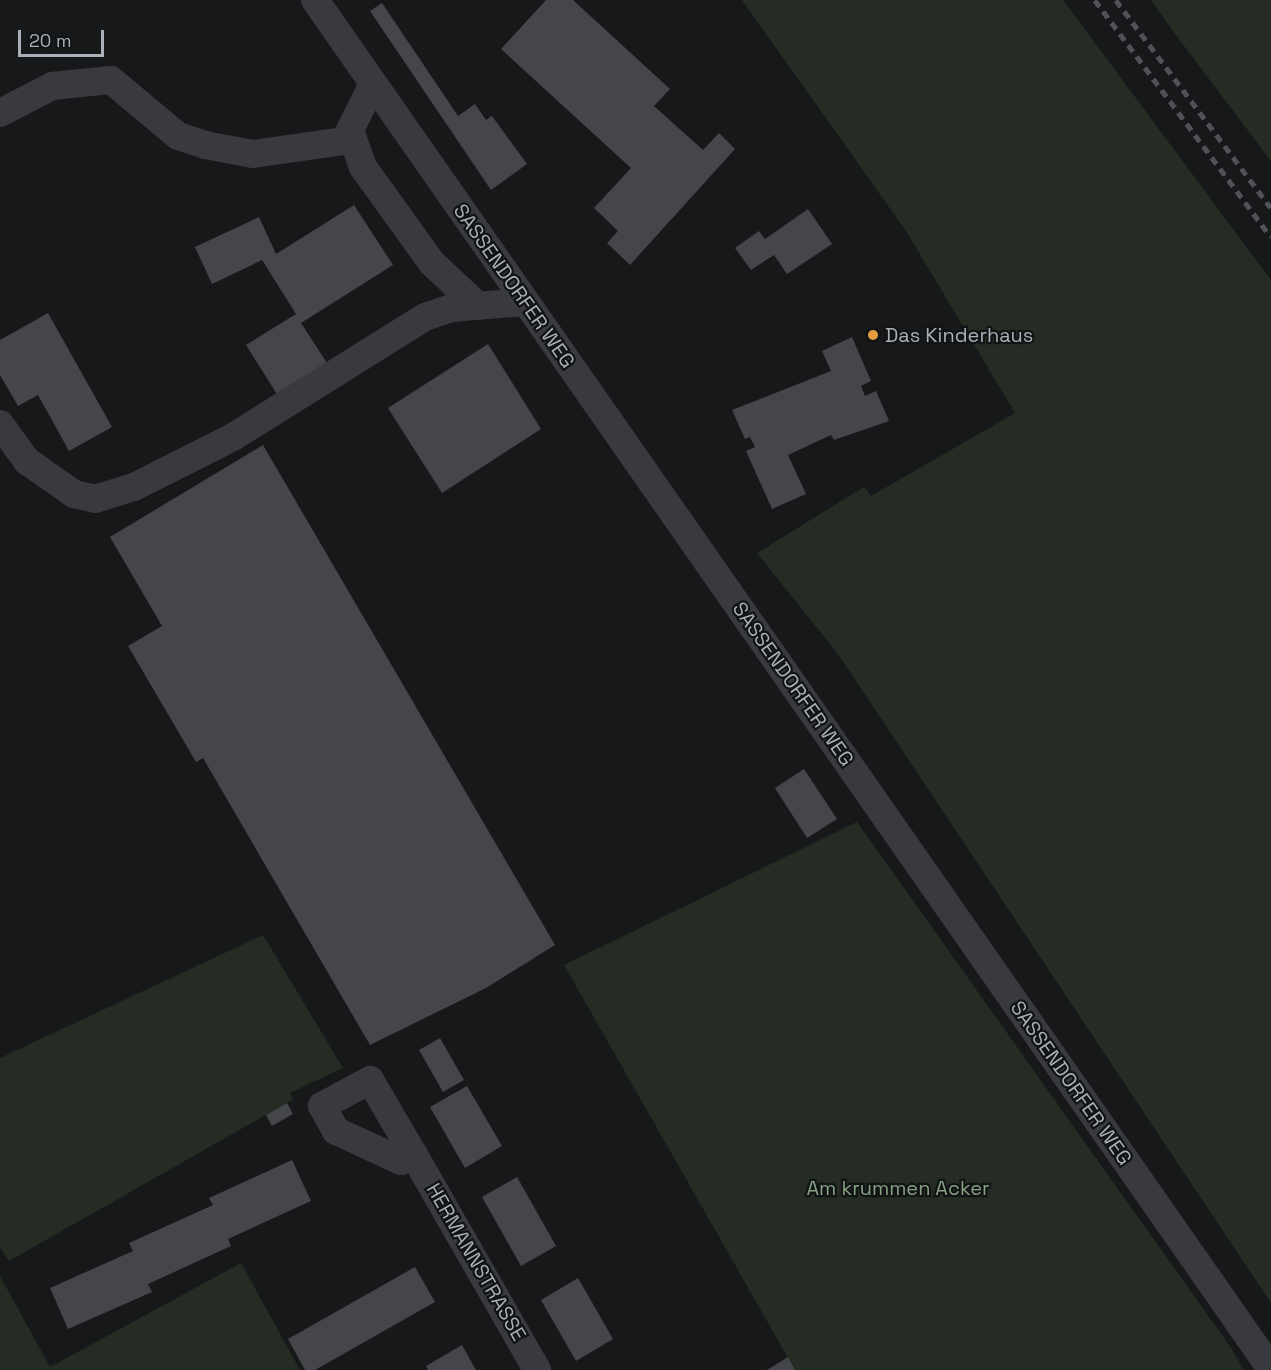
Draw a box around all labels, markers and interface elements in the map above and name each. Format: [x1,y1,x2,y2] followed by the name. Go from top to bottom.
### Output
[21,18,106,56] scale bar
[29,29,72,52] text: 20 m
[448,199,580,373] street label: SASSENDORFER WEG
[885,323,1033,347] place label: Das Kinderhaus
[866,328,880,342] marker: Das Kinderhaus
[727,597,859,771] street label: SASSENDORFER WEG
[1005,996,1137,1170] street label: SASSENDORFER WEG
[806,1176,990,1200] park label: Am krummen Acker
[421,1179,531,1345] street label: HERMANNSTRASSE

